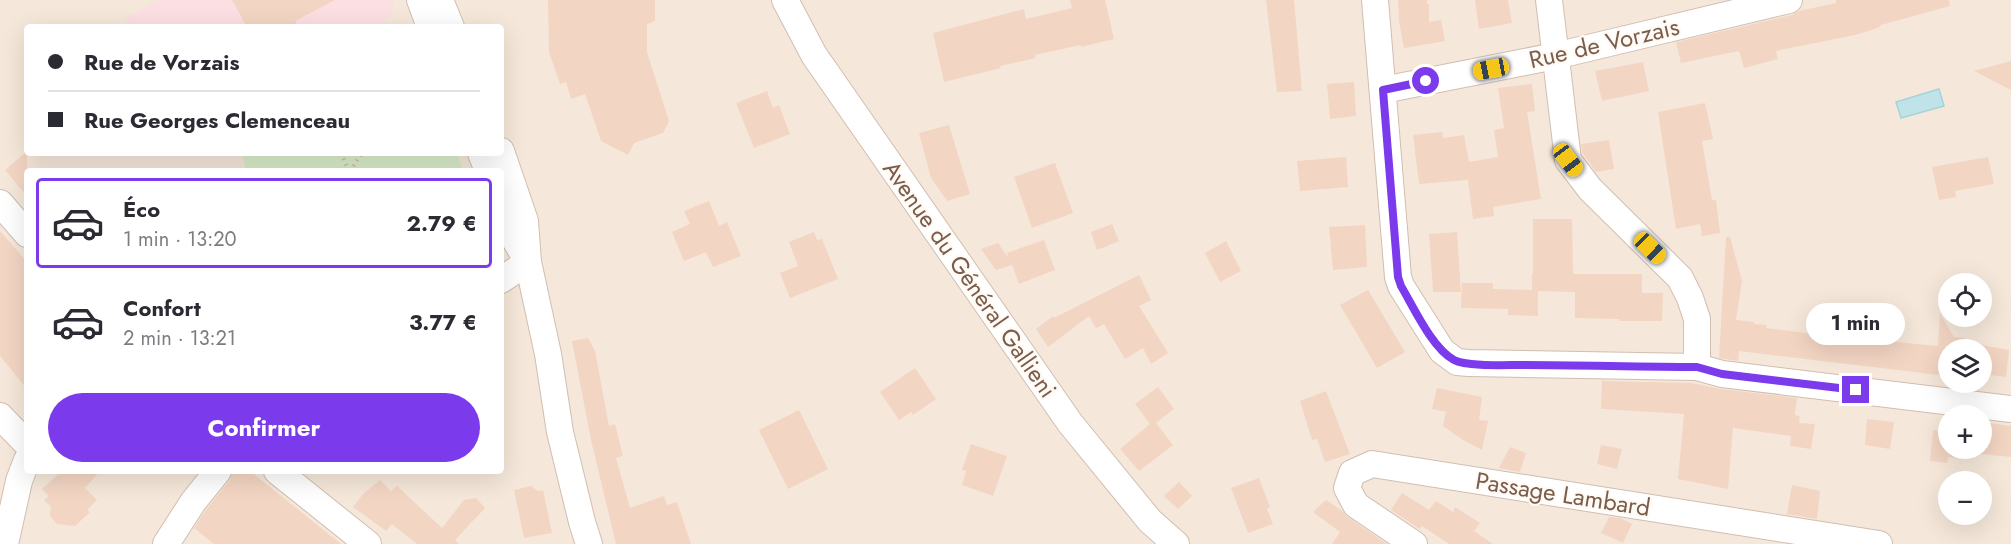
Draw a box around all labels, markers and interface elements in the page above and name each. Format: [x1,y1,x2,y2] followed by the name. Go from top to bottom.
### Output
[1525,9,1683,77] street label: Rue de Vorzais
[84,46,239,78] text: Rue de Vorzais
[1472,57,1510,81] car
[1412,67,1439,94] route start
[84,104,350,136] text: Rue Georges Clemenceau
[1550,140,1586,180] car
[875,153,1065,405] street label: Avenue du Général Gallieni
[123,193,160,225] text: Éco
[51,196,105,250] icon: car
[406,207,477,239] text: 2.79 €
[123,225,237,254] text: 1 min · 13:20
[1631,229,1669,267] car
[1938,273,1992,525] map controls
[1938,273,1992,327] button: locate
[123,292,201,324] text: Confort
[51,295,105,349] icon: car
[1806,303,1906,345] callout: 1 min
[409,306,477,338] text: 3.77 €
[1831,309,1880,338] text: 1 min
[123,324,236,353] text: 2 min · 13:21
[1938,339,1992,393] button: layers
[1842,376,1869,403] route end
[48,393,480,462] button: Confirmer
[1938,405,1992,459] button: +
[1473,463,1653,525] street label: Passage Lambard
[1938,471,1992,525] button: −

